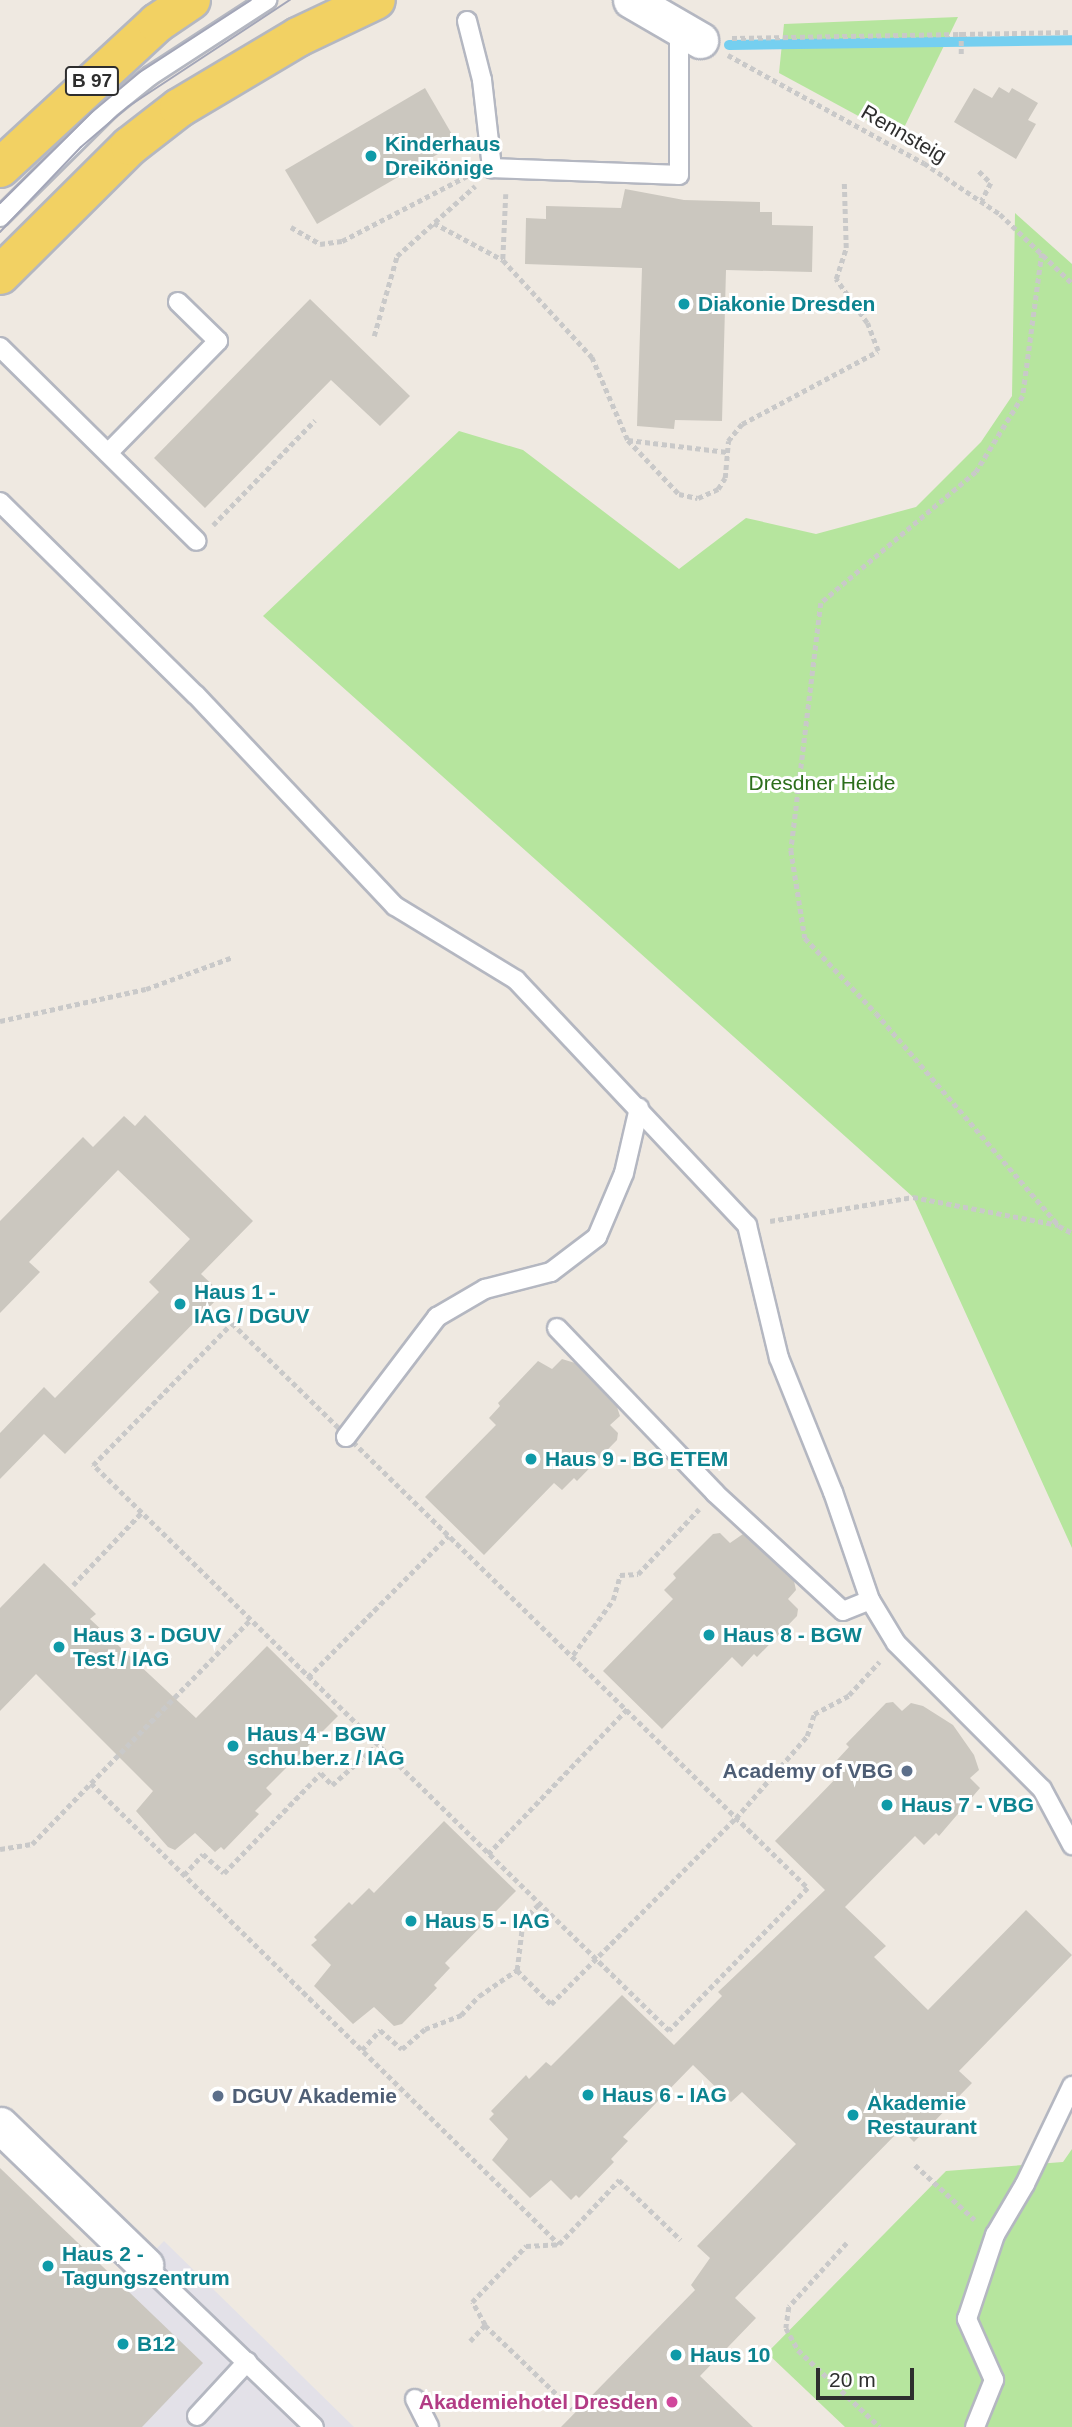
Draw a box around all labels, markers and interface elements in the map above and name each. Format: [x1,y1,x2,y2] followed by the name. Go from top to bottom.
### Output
[64,66,120,96] road number: B 97
[857,99,951,169] street label: Rennsteig
[385,131,501,181] place label: Kinderhaus Dreikönige
[363,148,379,164] marker: Kinderhaus Dreikönige
[698,291,875,317] place label: Diakonie Dresden
[676,296,692,312] marker: Diakonie Dresden
[748,770,896,796] park label: Dresdner Heide
[194,1279,310,1329] place label: Haus 1 - IAG / DGUV
[172,1296,188,1312] marker: Haus 1 - IAG / DGUV
[545,1446,728,1472] place label: Haus 9 - BG ETEM
[523,1451,539,1467] marker: Haus 9 - BG ETEM
[73,1622,221,1672] place label: Haus 3 - DGUV Test / IAG
[723,1622,862,1648] place label: Haus 8 - BGW
[701,1627,717,1643] marker: Haus 8 - BGW
[51,1639,67,1655] marker: Haus 3 - DGUV Test / IAG
[247,1721,405,1771] place label: Haus 4 - BGW schu.ber.z / IAG
[225,1738,241,1754] marker: Haus 4 - BGW schu.ber.z / IAG
[723,1758,893,1784] place label: Academy of VBG
[899,1763,915,1779] marker: Academy of VBG
[901,1792,1034,1818] place label: Haus 7 - VBG
[879,1797,895,1813] marker: Haus 7 - VBG
[425,1908,550,1934] place label: Haus 5 - IAG
[403,1913,419,1929] marker: Haus 5 - IAG
[602,2082,727,2108] place label: Haus 6 - IAG
[232,2083,398,2109] place label: DGUV Akademie
[580,2087,596,2103] marker: Haus 6 - IAG
[210,2088,226,2104] marker: DGUV Akademie
[867,2090,977,2140] place label: Akademie Restaurant
[845,2107,861,2123] marker: Akademie Restaurant
[62,2241,230,2291] place label: Haus 2 - Tagungszentrum
[40,2258,56,2274] marker: Haus 2 - Tagungszentrum
[137,2331,176,2357] place label: B12
[115,2336,131,2352] marker: B12
[690,2342,771,2368] place label: Haus 10
[668,2347,684,2363] marker: Haus 10
[820,2354,918,2398] scale bar
[829,2368,876,2391] text: 20 m
[419,2389,658,2415] place label: Akademiehotel Dresden
[664,2394,680,2410] marker: Akademiehotel Dresden

